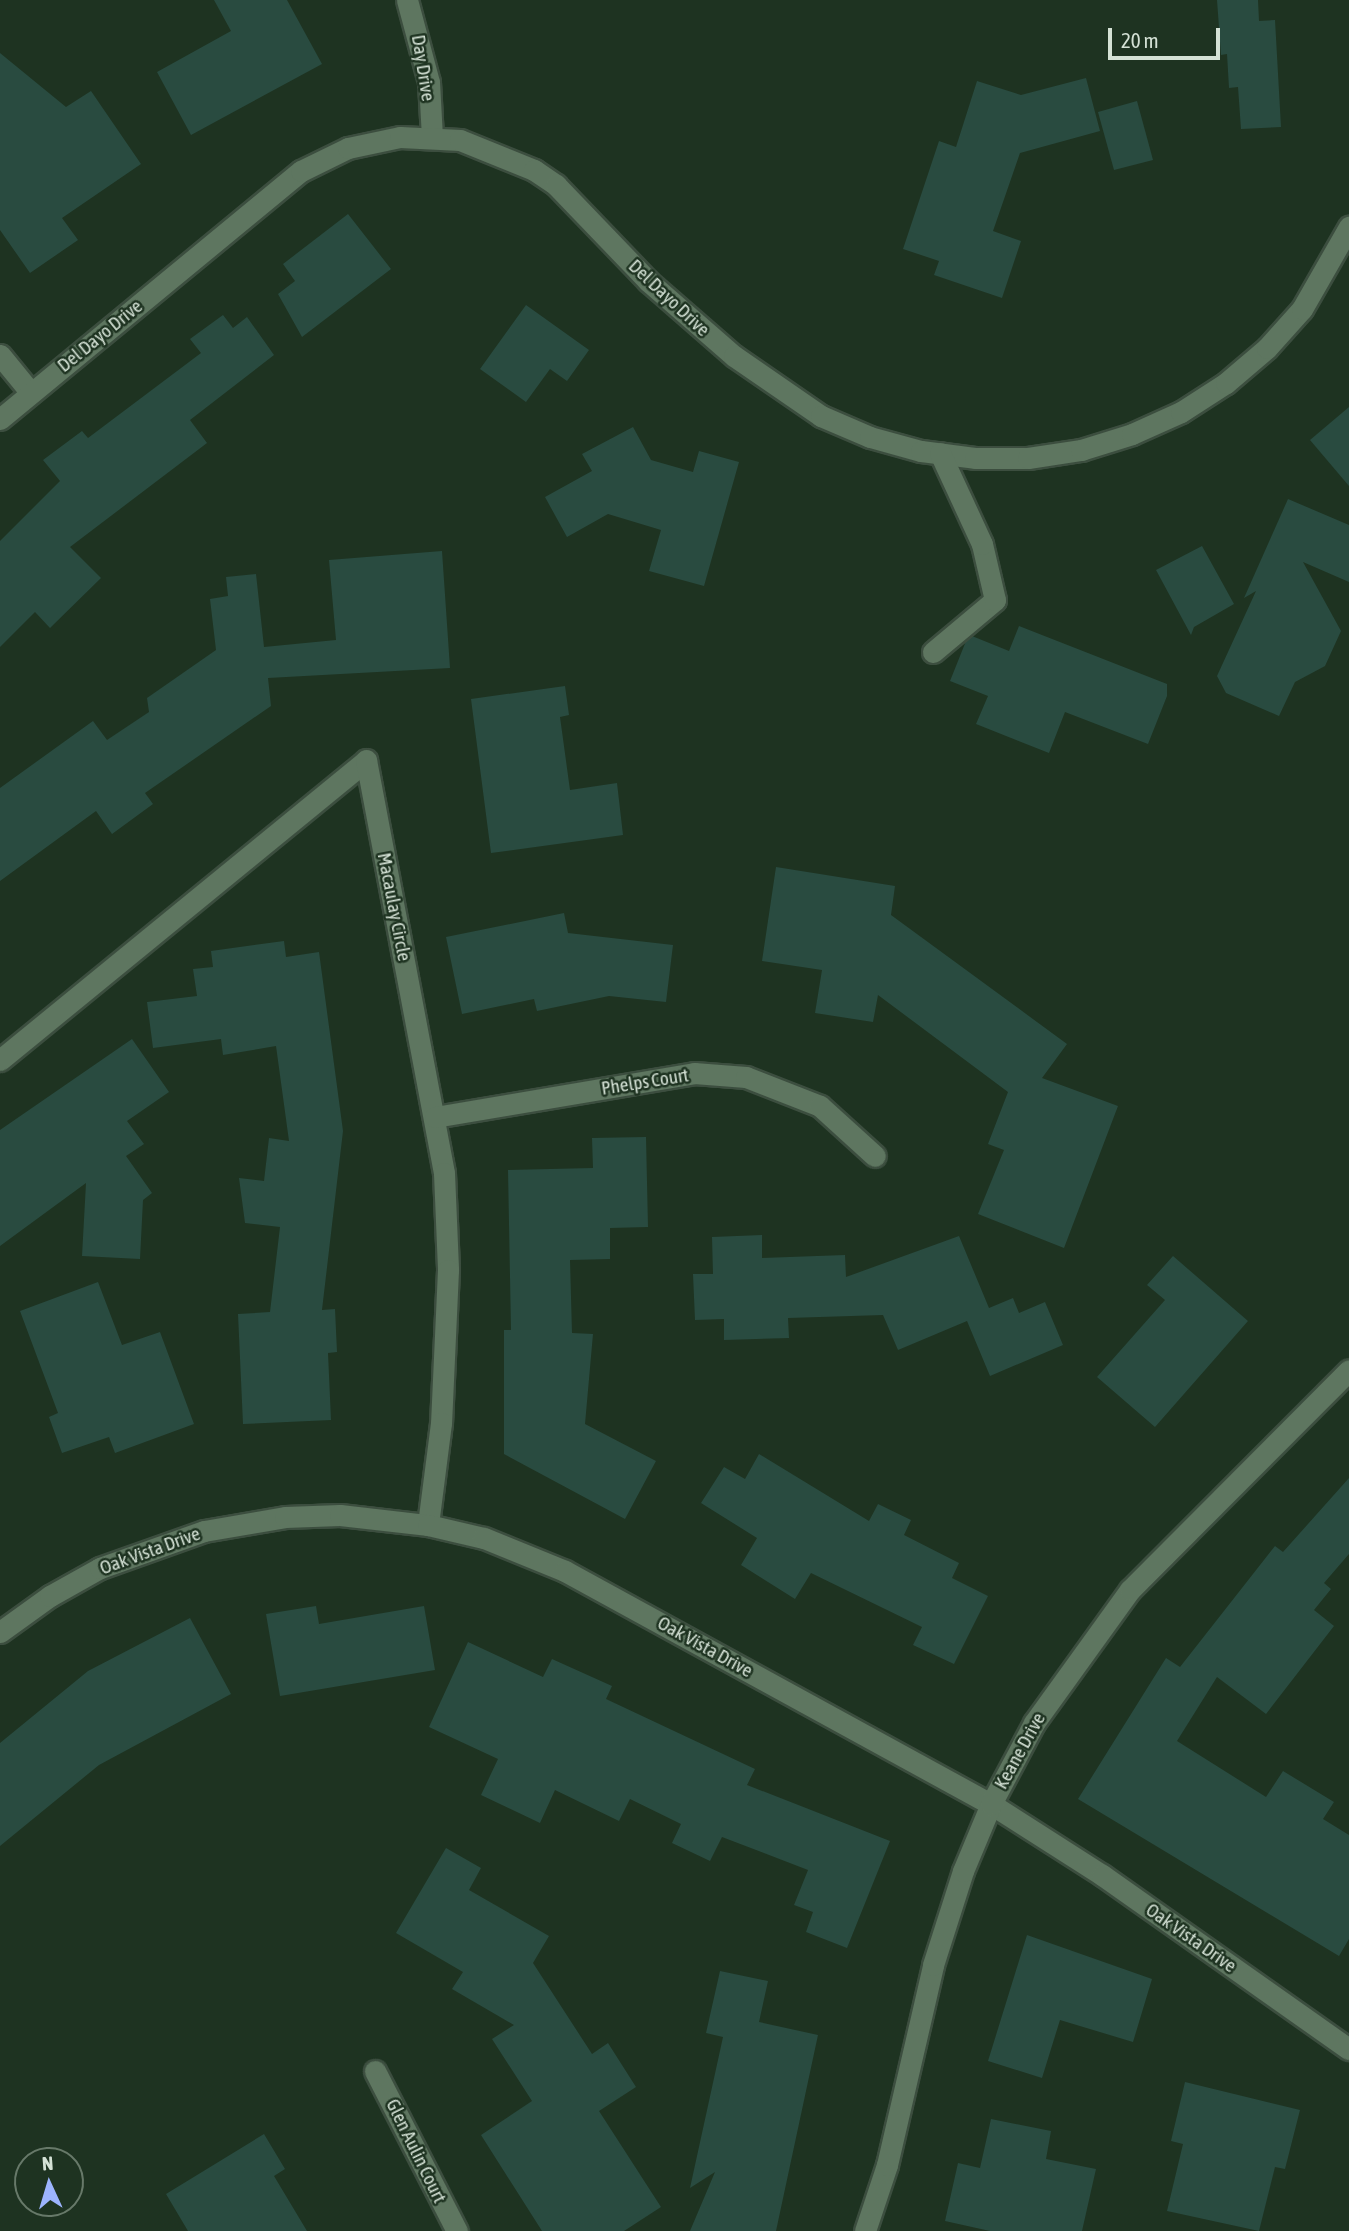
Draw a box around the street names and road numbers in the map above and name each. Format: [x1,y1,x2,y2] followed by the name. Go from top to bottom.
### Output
[407,33,439,103] street label: Day Drive
[624,255,714,341] street label: Del Dayo Drive
[53,295,147,377] street label: Del Dayo Drive
[372,851,416,963] street label: Macaulay Circle
[600,1064,690,1100] street label: Phelps Court
[97,1522,203,1580] street label: Oak Vista Drive
[654,1612,756,1682] street label: Oak Vista Drive
[990,1709,1050,1793] street label: Keane Drive
[1141,1899,1241,1977] street label: Oak Vista Drive
[381,2095,451,2207] street label: Glen Aulin Court

